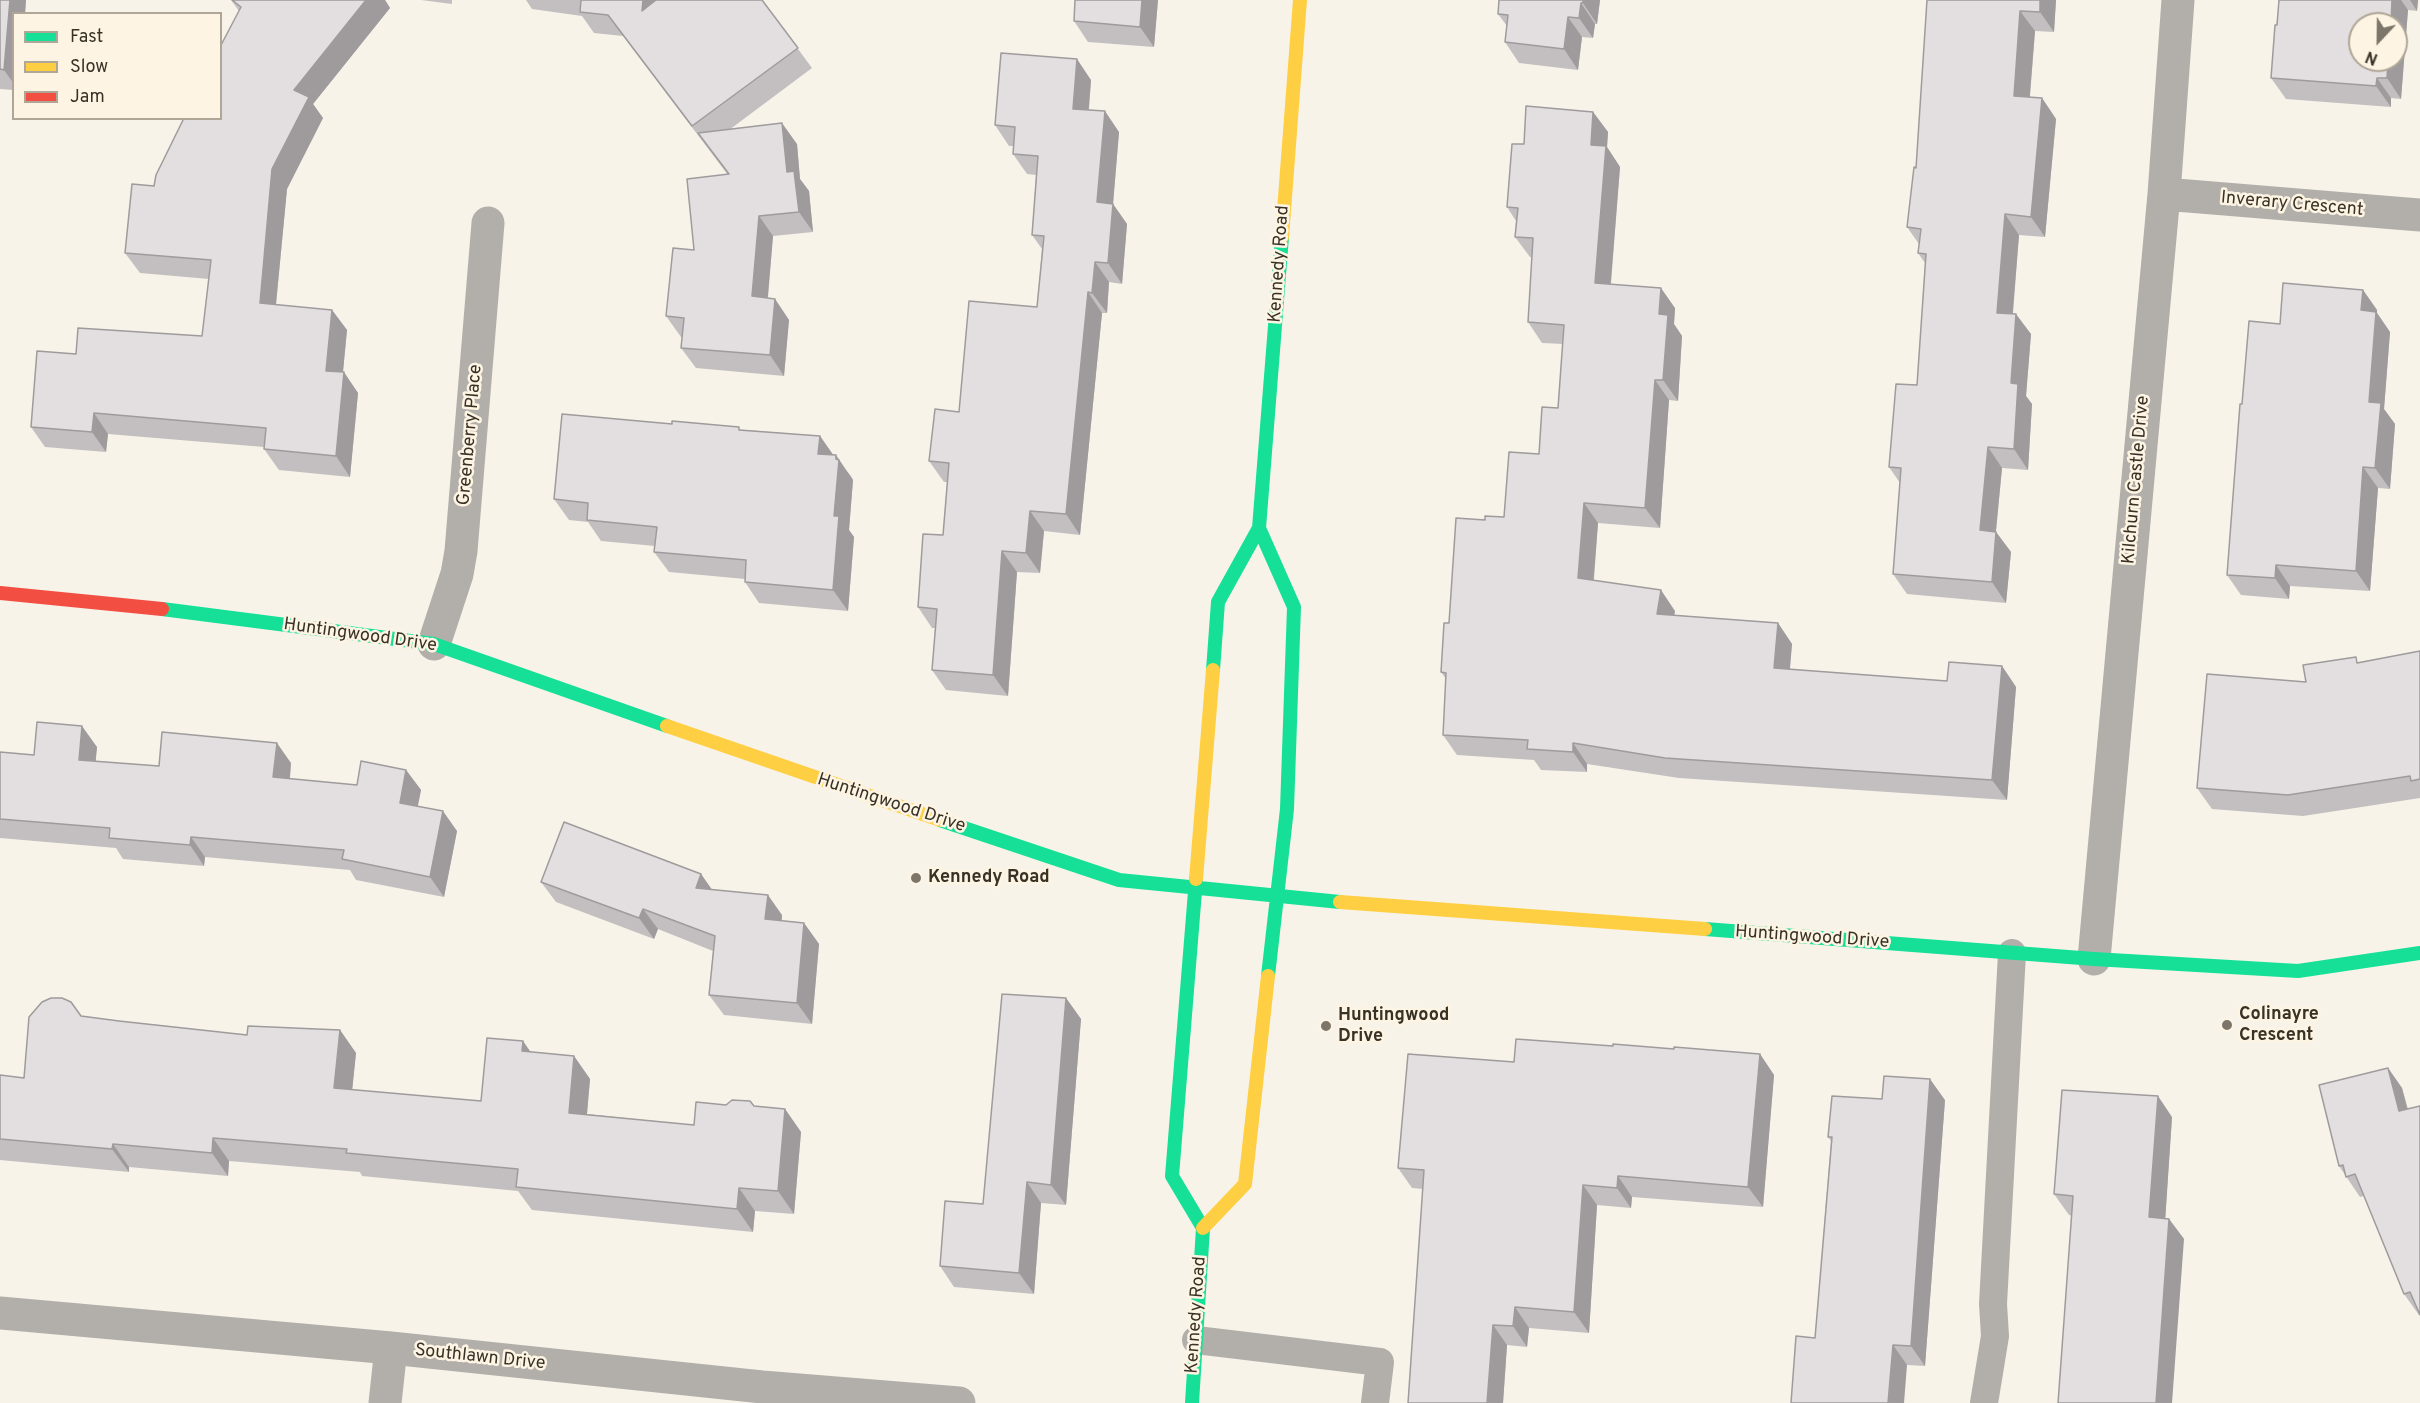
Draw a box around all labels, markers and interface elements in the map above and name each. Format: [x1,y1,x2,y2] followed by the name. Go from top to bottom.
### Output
[12,12,222,120] legend
[2348,12,2408,72] north arrow
[70,26,103,49] text: Fast
[2363,45,2381,68] text: N
[70,56,108,79] text: Slow
[70,86,105,109] text: Jam
[2220,188,2364,222] street label: Inverary Crescent
[1265,205,1295,323] street label: Kennedy Road
[454,363,488,507] street label: Greenberry Place
[2119,395,2155,565] street label: Kilchurn Castle Drive
[282,615,438,657] street label: Huntingwood Drive
[814,770,968,838] street label: Huntingwood Drive
[928,867,1050,889] place label: Kennedy Road
[909,871,923,885] marker: Kennedy Road
[1734,922,1890,954] street label: Huntingwood Drive
[2239,1004,2319,1046] place label: Colinayre Crescent
[1338,1005,1449,1048] place label: Huntingwood Drive
[2220,1018,2234,1032] marker: Colinayre Crescent
[1319,1019,1333,1033] marker: Huntingwood Drive
[1182,1256,1212,1374] street label: Kennedy Road
[414,1340,546,1376] street label: Southlawn Drive

